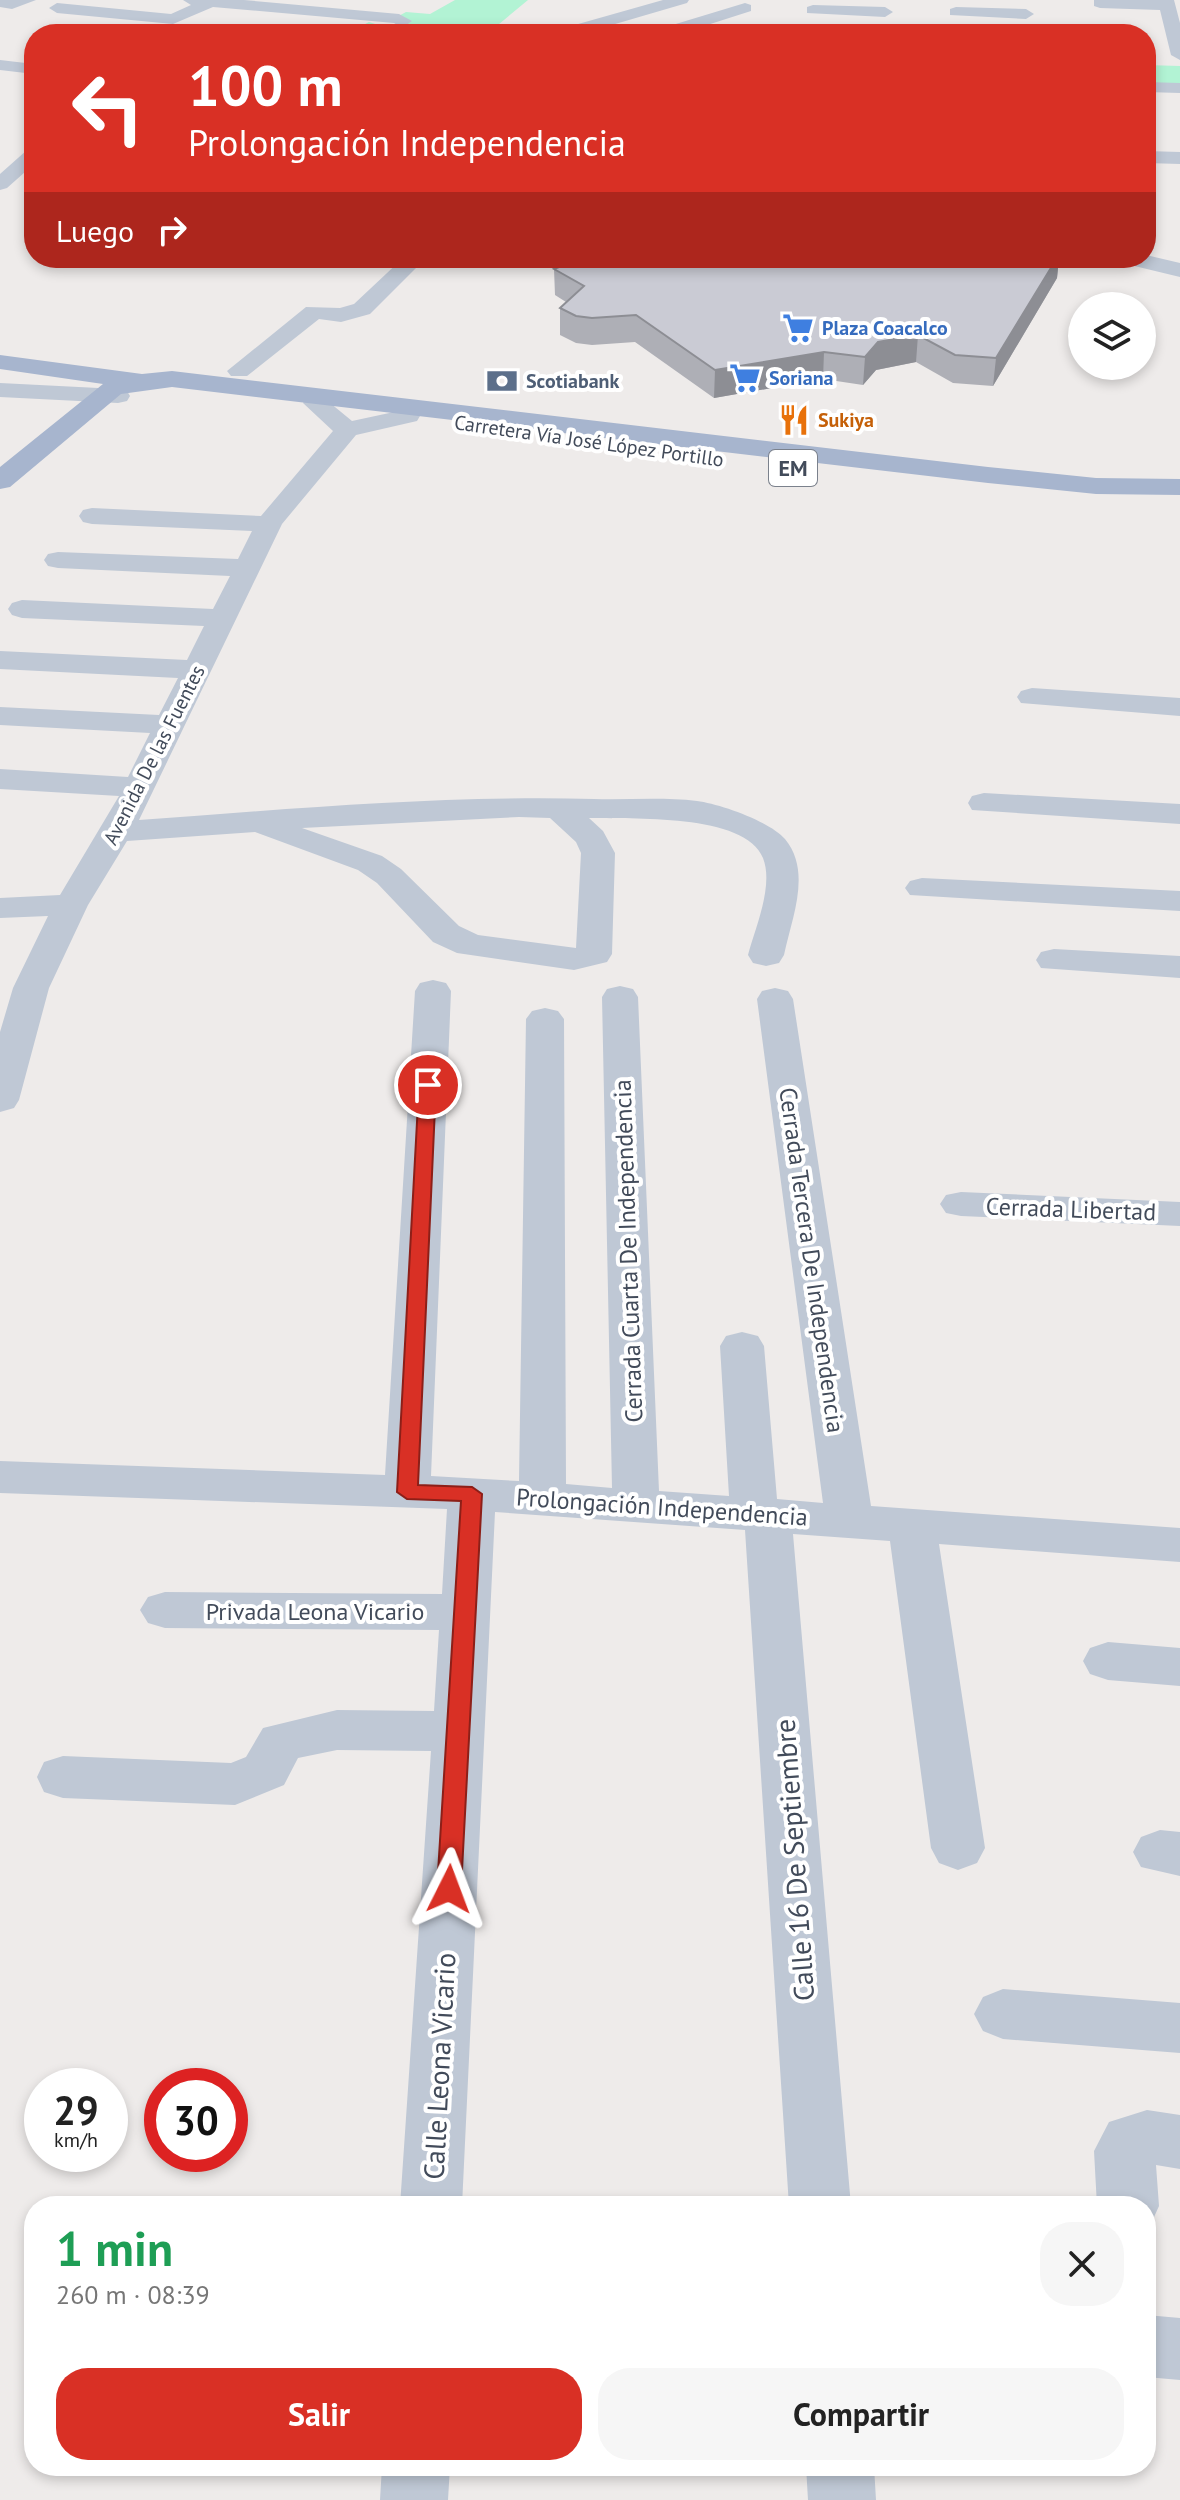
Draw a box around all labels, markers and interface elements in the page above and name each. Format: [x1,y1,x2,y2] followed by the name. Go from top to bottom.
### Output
[188,49,343,121] text: 100 m
[56,56,160,160] icon: left
[188,119,626,166] text: Prolongación Independencia
[150,208,194,252] icon: right
[56,211,134,250] text: Luego
[1068,292,1156,380] map controls
[1068,292,1156,380] button: layers
[781,311,815,345] supermarket icon: Plaza Coacalco
[822,315,948,341] place label: Plaza Coacalco
[728,361,762,395] supermarket icon: Soriana
[485,364,519,398] bank icon: Scotiabank
[769,365,834,391] place label: Soriana
[526,368,619,394] place label: Scotiabank
[777,403,811,437] restaurant icon: Sukiya
[818,407,874,433] place label: Sukiya
[453,409,725,473] street label: Carretera Vía José López Portillo
[769,450,817,486] road number: EM
[97,661,211,849] street label: Avenida De las Fuentes
[394,1051,462,1119] pin
[406,1063,450,1107] icon: arrive
[607,1079,649,1423] street label: Cerrada Cuarta De Independencia
[772,1085,852,1435] street label: Cerrada Tercera De Independencia
[985,1191,1157,1227] street label: Cerrada Libertad
[515,1481,809,1533] street label: Prolongación Independencia
[206,1596,424,1627] street label: Privada Leona Vicario
[766,1718,822,2002] street label: Calle 16 De Septiembre
[407,1847,491,1931] position arrow
[415,1952,463,2180] street label: Calle Leona Vicario
[144,2068,248,2172] speed limit sign: 30
[53,2084,99,2136] text: 29
[54,2127,98,2153] text: km/h
[56,2217,173,2279] text: 1 min
[1040,2222,1124,2306] button: close
[56,2278,210,2311] text: 260 m · 08:39
[56,2368,582,2460] button: Salir
[598,2368,1124,2460] button: Compartir

